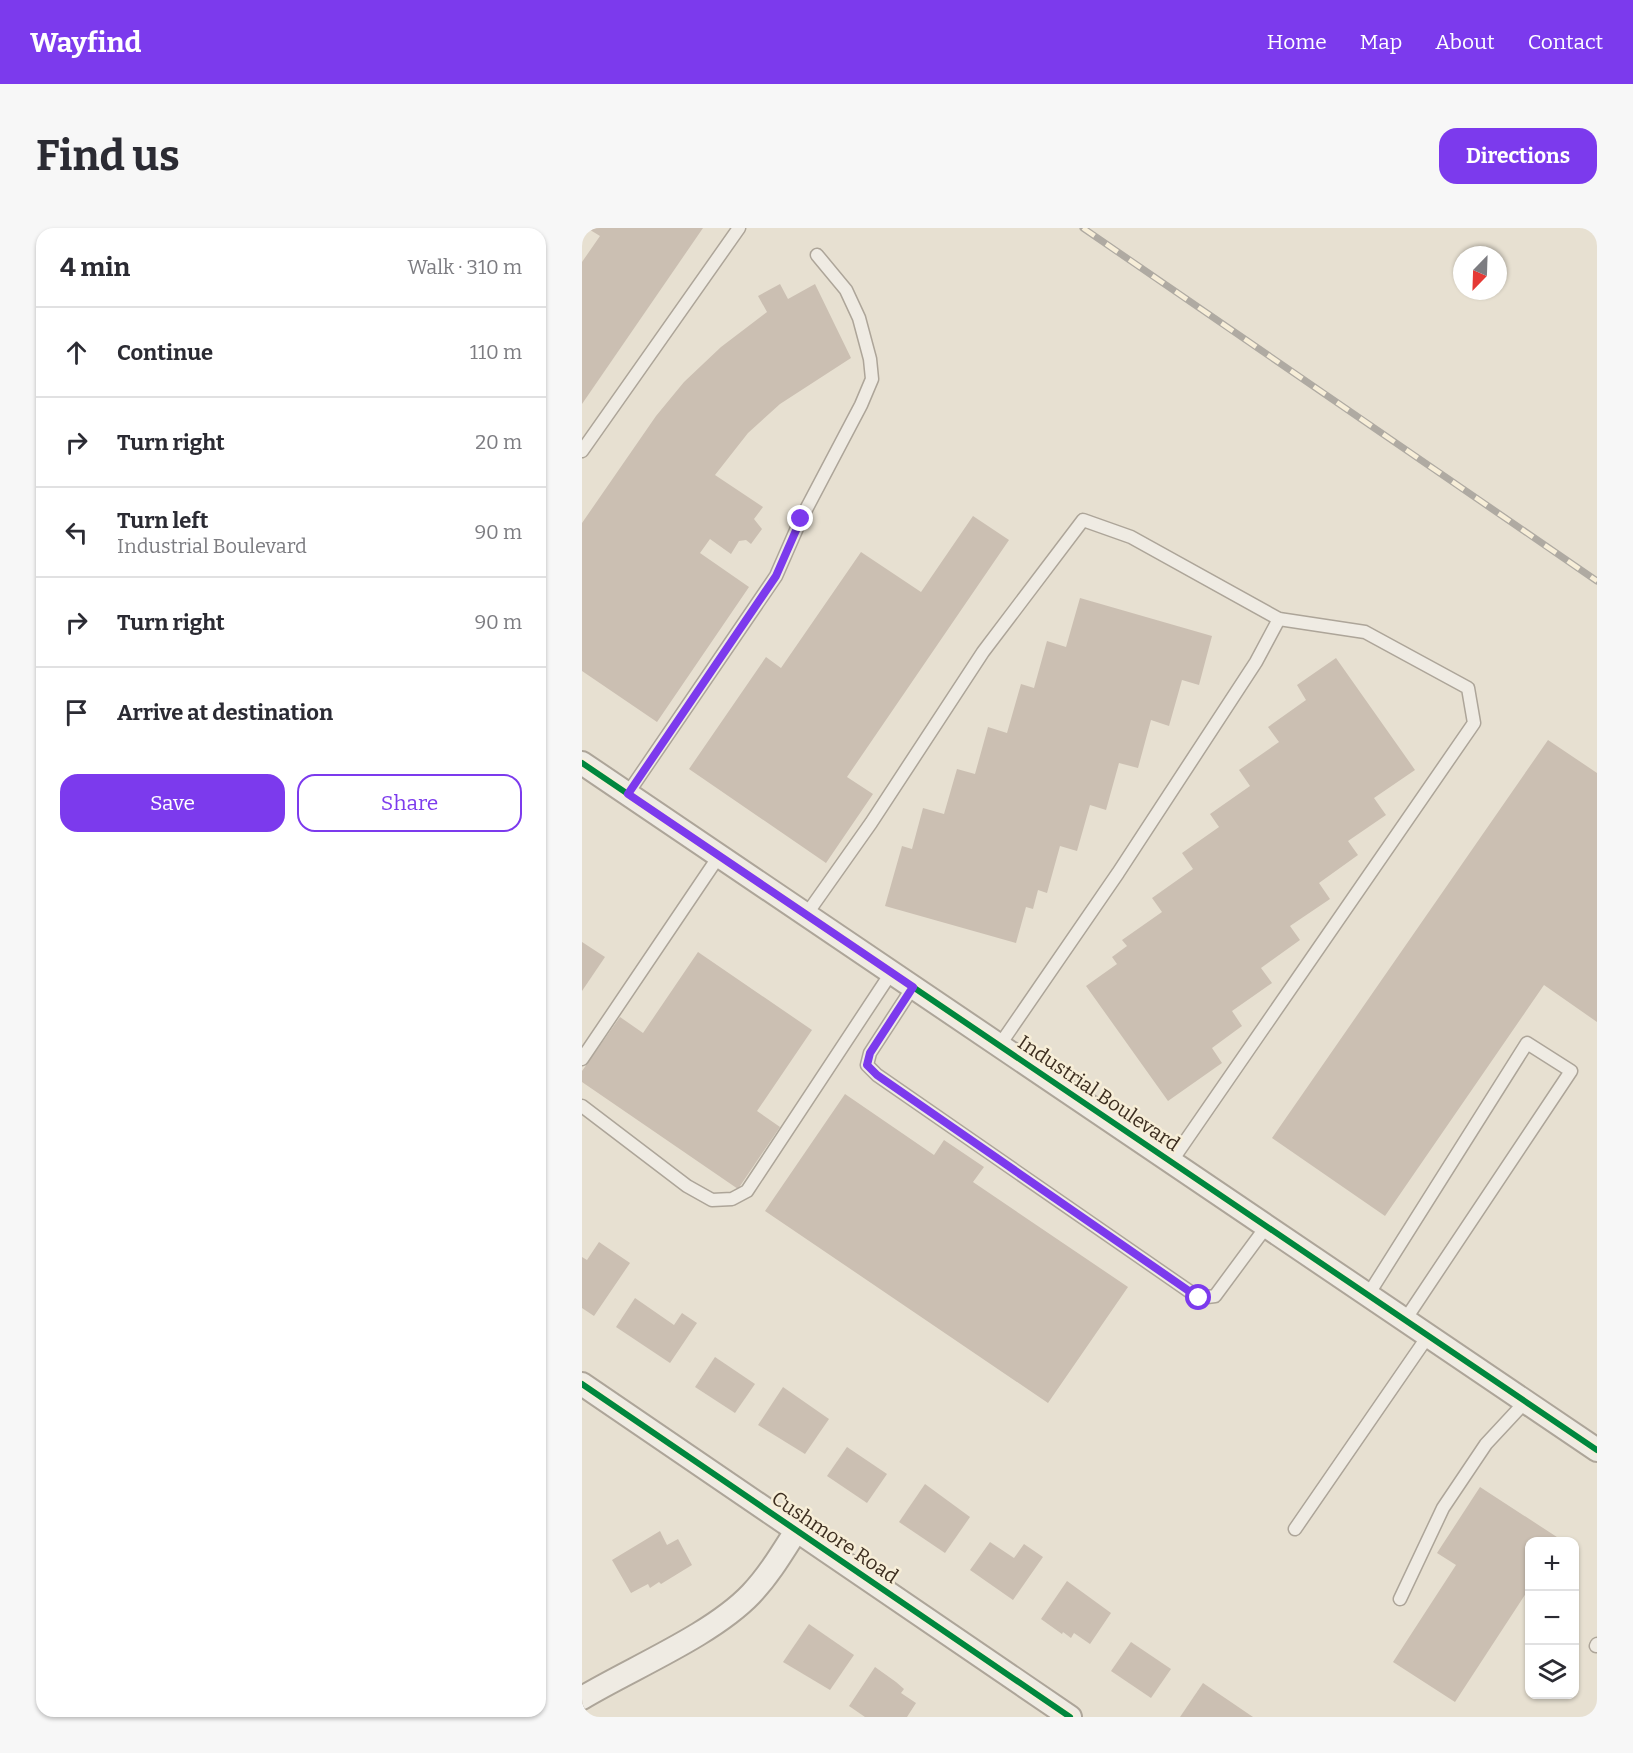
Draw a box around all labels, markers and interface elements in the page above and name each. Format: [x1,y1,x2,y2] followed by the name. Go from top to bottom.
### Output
[30,26,141,59] text: Wayfind
[1267,29,1327,55] text: Home
[1360,29,1402,55] text: Map
[1435,29,1495,55] text: About
[1528,29,1603,55] text: Contact
[1439,128,1597,184] button: Directions
[36,131,180,181] text: Find us
[1453,246,1507,300] north arrow
[60,252,130,283] text: 4 min
[408,255,522,279] text: Walk · 310 m
[60,336,93,369] icon: ahead
[117,339,213,366] text: Continue
[470,340,522,364] text: 110 m
[60,426,93,459] icon: right
[117,429,225,456] text: Turn right
[475,430,522,454] text: 20 m
[787,505,813,531] route end
[117,507,209,534] text: Turn left
[60,516,93,549] icon: left
[474,520,522,544] text: 90 m
[117,534,307,558] text: Industrial Boulevard
[60,606,93,639] icon: right
[117,609,225,636] text: Turn right
[474,610,522,634] text: 90 m
[60,696,93,729] icon: arrive
[117,699,333,726] text: Arrive at destination
[60,774,285,832] button: Save
[297,774,522,832] button: Share
[1014,1030,1185,1156] street label: Industrial Boulevard
[1185,1284,1211,1310] route start
[767,1486,903,1588] street label: Cushmore Road
[1525,1537,1579,1699] map controls
[1525,1537,1579,1591] button: +
[1525,1591,1579,1645] button: −
[1525,1645,1579,1699] button: layers

